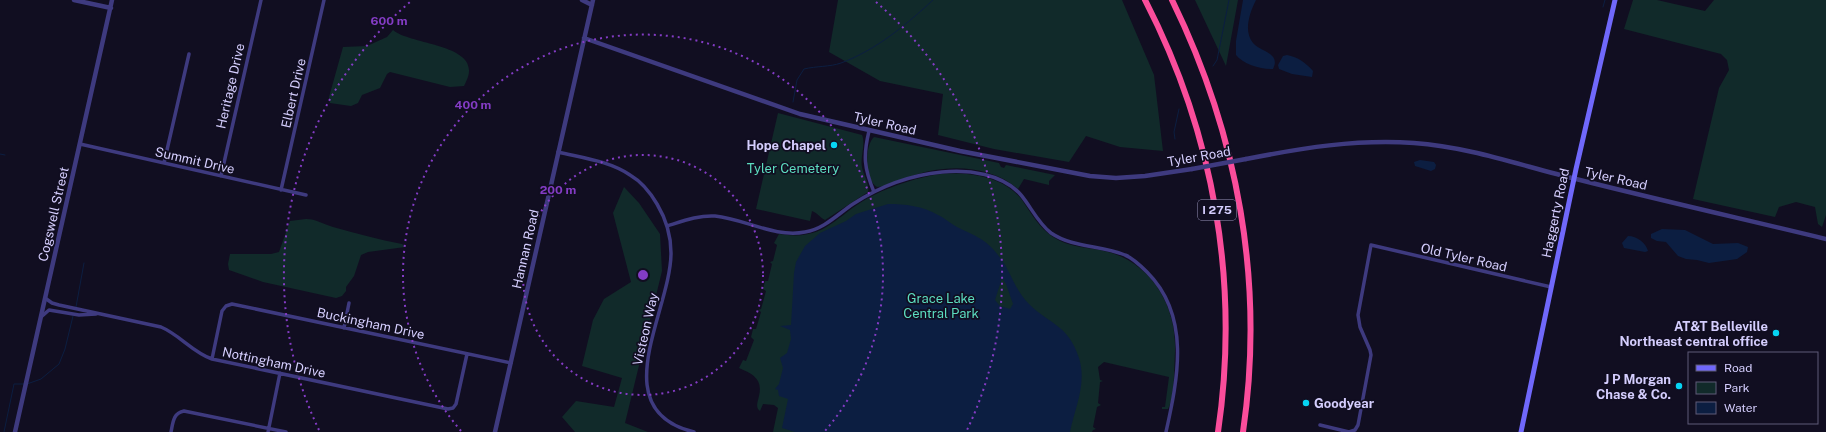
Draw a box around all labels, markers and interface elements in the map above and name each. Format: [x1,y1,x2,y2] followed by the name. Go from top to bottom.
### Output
[371,14,408,28] text: 600 m
[213,42,248,130] street label: Heritage Drive
[278,57,309,129] street label: Elbert Drive
[455,98,492,112] text: 400 m
[852,109,918,138] street label: Tyler Road
[746,138,826,153] place label: Hope Chapel
[829,140,839,150] marker: Hope Chapel
[154,144,236,177] street label: Summit Drive
[1166,144,1232,169] street label: Tyler Road
[747,161,839,176] park label: Tyler Cemetery
[1583,164,1649,193] street label: Tyler Road
[35,165,72,263] street label: Cogswell Street
[1539,167,1572,259] street label: Haggerty Road
[540,183,576,197] text: 200 m
[1198,200,1236,220] road number: I 275
[509,208,542,290] street label: Hannan Road
[1419,240,1509,275] street label: Old Tyler Road
[636,268,650,282] centre of rings
[630,291,661,367] street label: Visteon Way
[903,291,979,321] park label: Grace Lake Central Park
[316,305,426,342] street label: Buckingham Drive
[1620,319,1768,349] place label: AT&T Belleville Northeast central office
[1771,328,1781,338] marker: AT&T Belleville Northeast central office
[221,344,327,381] street label: Nottingham Drive
[1688,352,1818,424] legend
[1724,361,1752,375] text: Road
[1596,372,1671,402] place label: J P Morgan Chase & Co.
[1674,381,1684,391] marker: J P Morgan Chase & Co.
[1724,381,1750,395] text: Park
[1314,396,1375,411] place label: Goodyear
[1301,398,1311,408] marker: Goodyear
[1724,401,1758,415] text: Water

